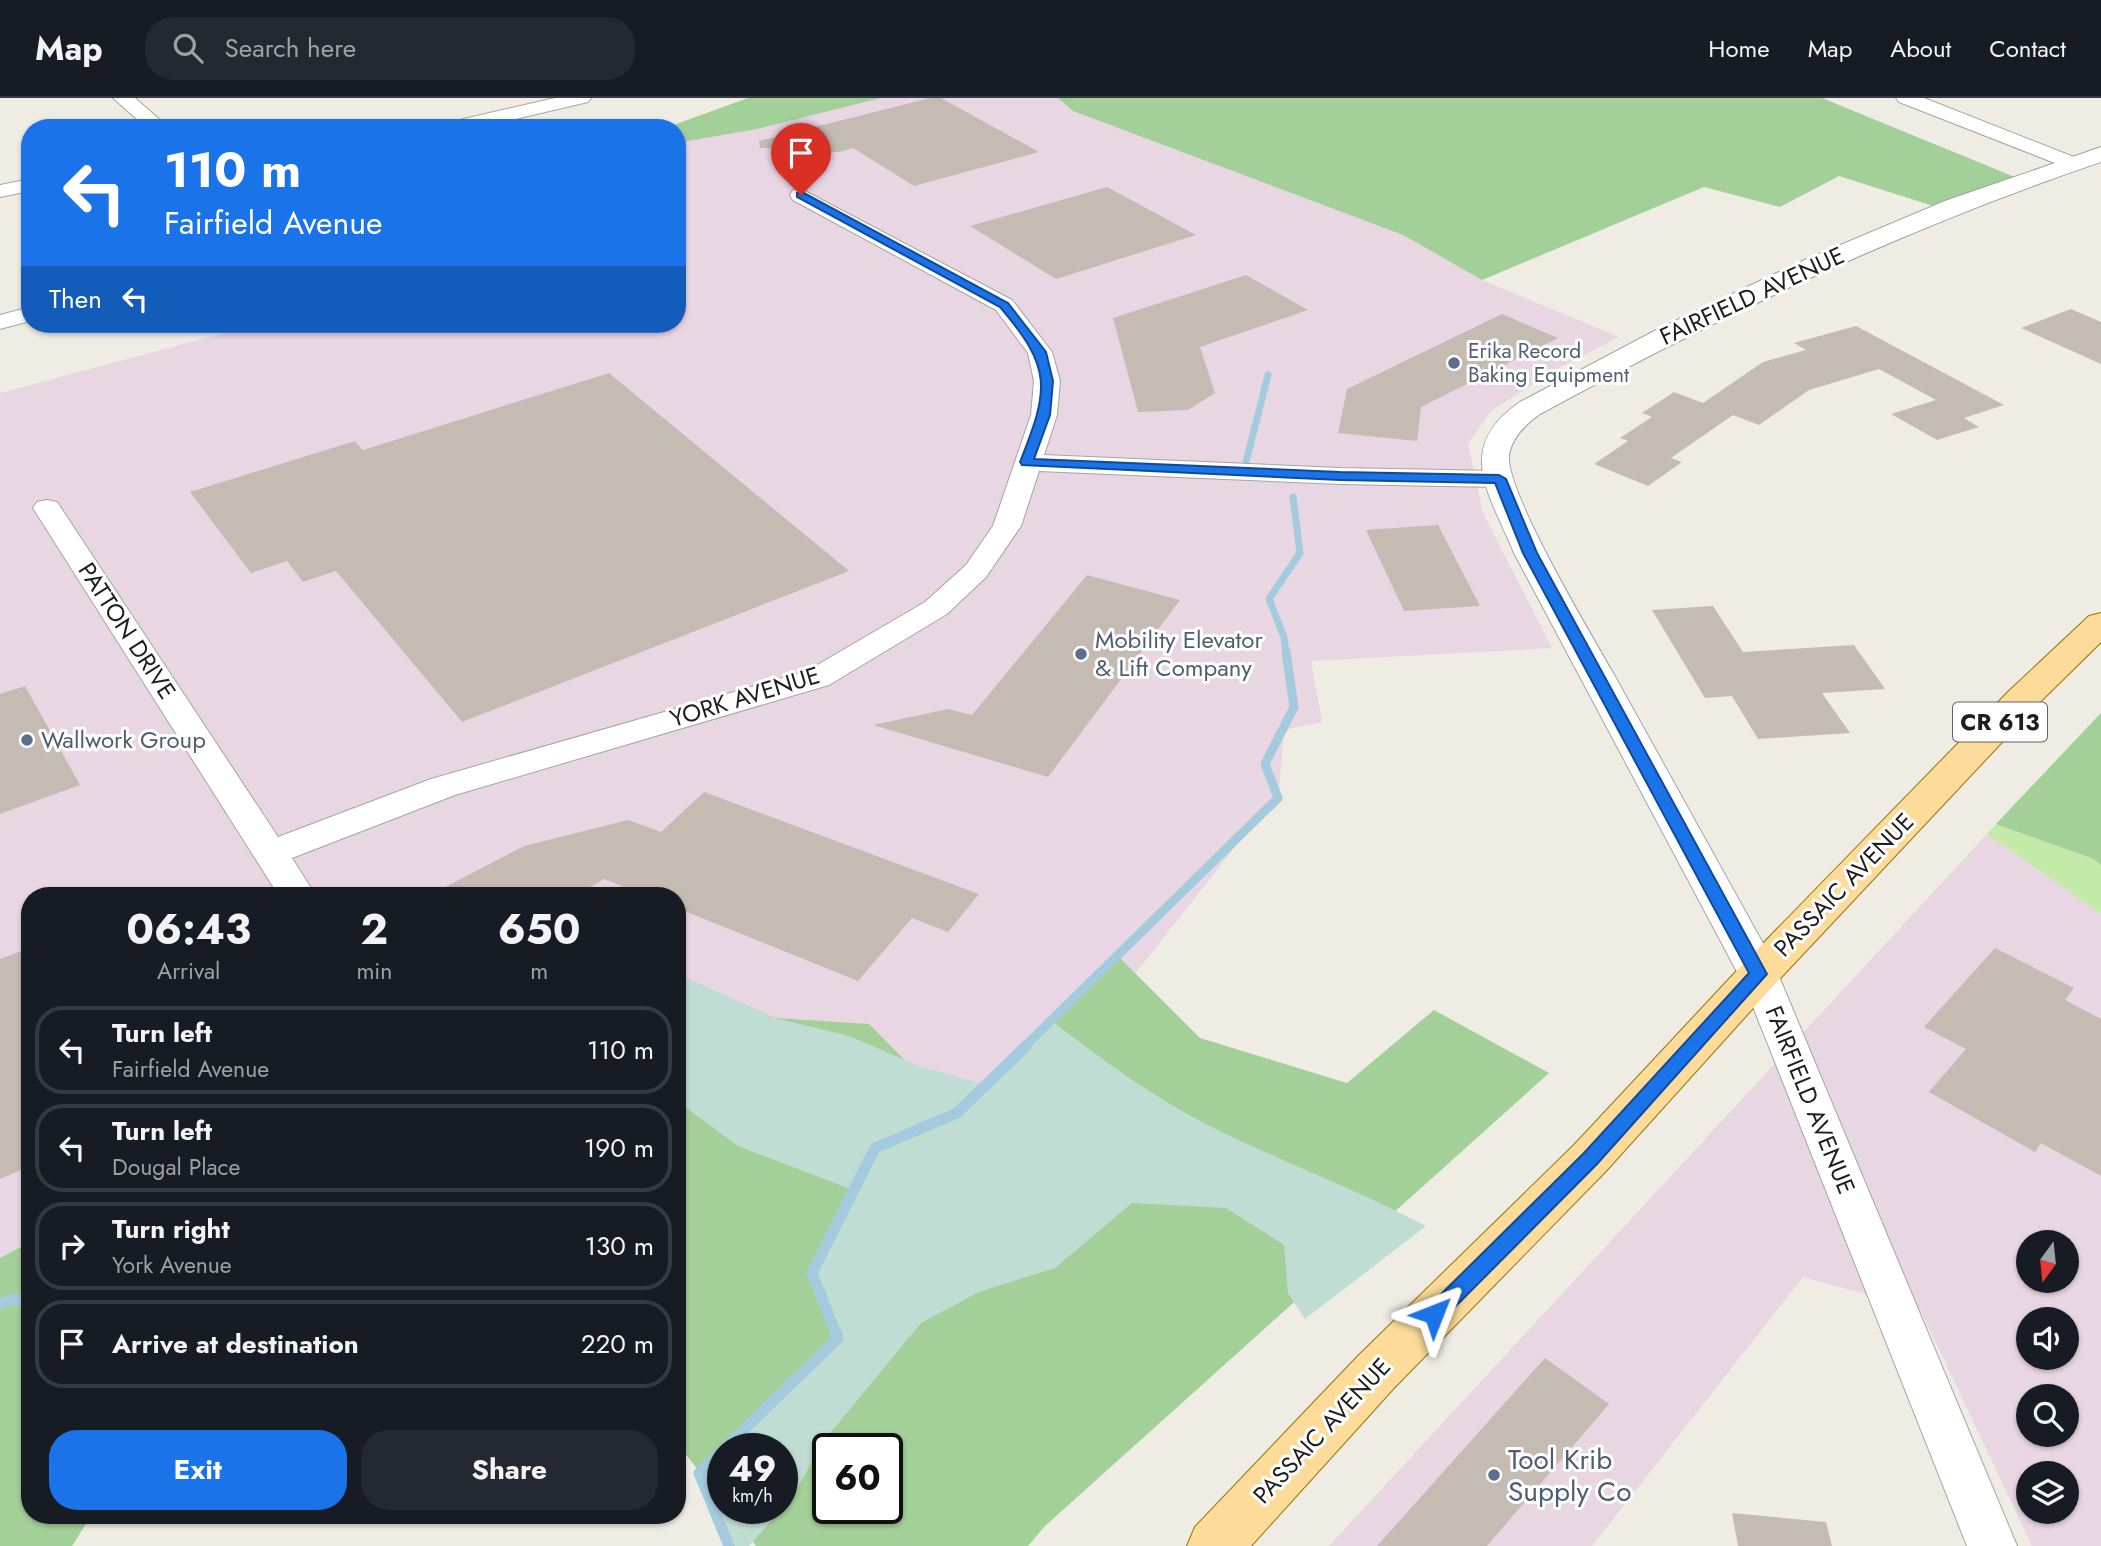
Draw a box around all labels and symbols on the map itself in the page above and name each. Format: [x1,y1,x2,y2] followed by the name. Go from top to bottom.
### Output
[771,123,831,195] pin
[1654,237,1850,354] street label: FAIRFIELD AVENUE
[1468,336,1629,390] place label: Erika Record Baking Equipment
[1446,355,1462,371] marker: Erika Record Baking Equipment
[70,555,185,706] street label: PATTON DRIVE
[1095,622,1263,685] place label: Mobility Elevator & Lift Company
[1073,646,1089,662] marker: Mobility Elevator & Lift Company
[666,657,824,736] street label: YORK AVENUE
[1953,702,2047,742] road number: CR 613
[41,722,206,757] place label: Wallwork Group
[19,732,35,748] marker: Wallwork Group
[1766,805,1922,965] street label: PASSAIC AVENUE
[1757,1000,1864,1199] street label: FAIRFIELD AVENUE
[2016,1230,2079,1293] north arrow
[1397,1277,1471,1351] position arrow
[1245,1350,1399,1511] street label: PASSAIC AVENUE
[812,1433,903,1524] speed limit sign: 60
[1508,1439,1632,1512] place label: Tool Krib Supply Co
[1486,1467,1502,1483] marker: Tool Krib Supply Co

